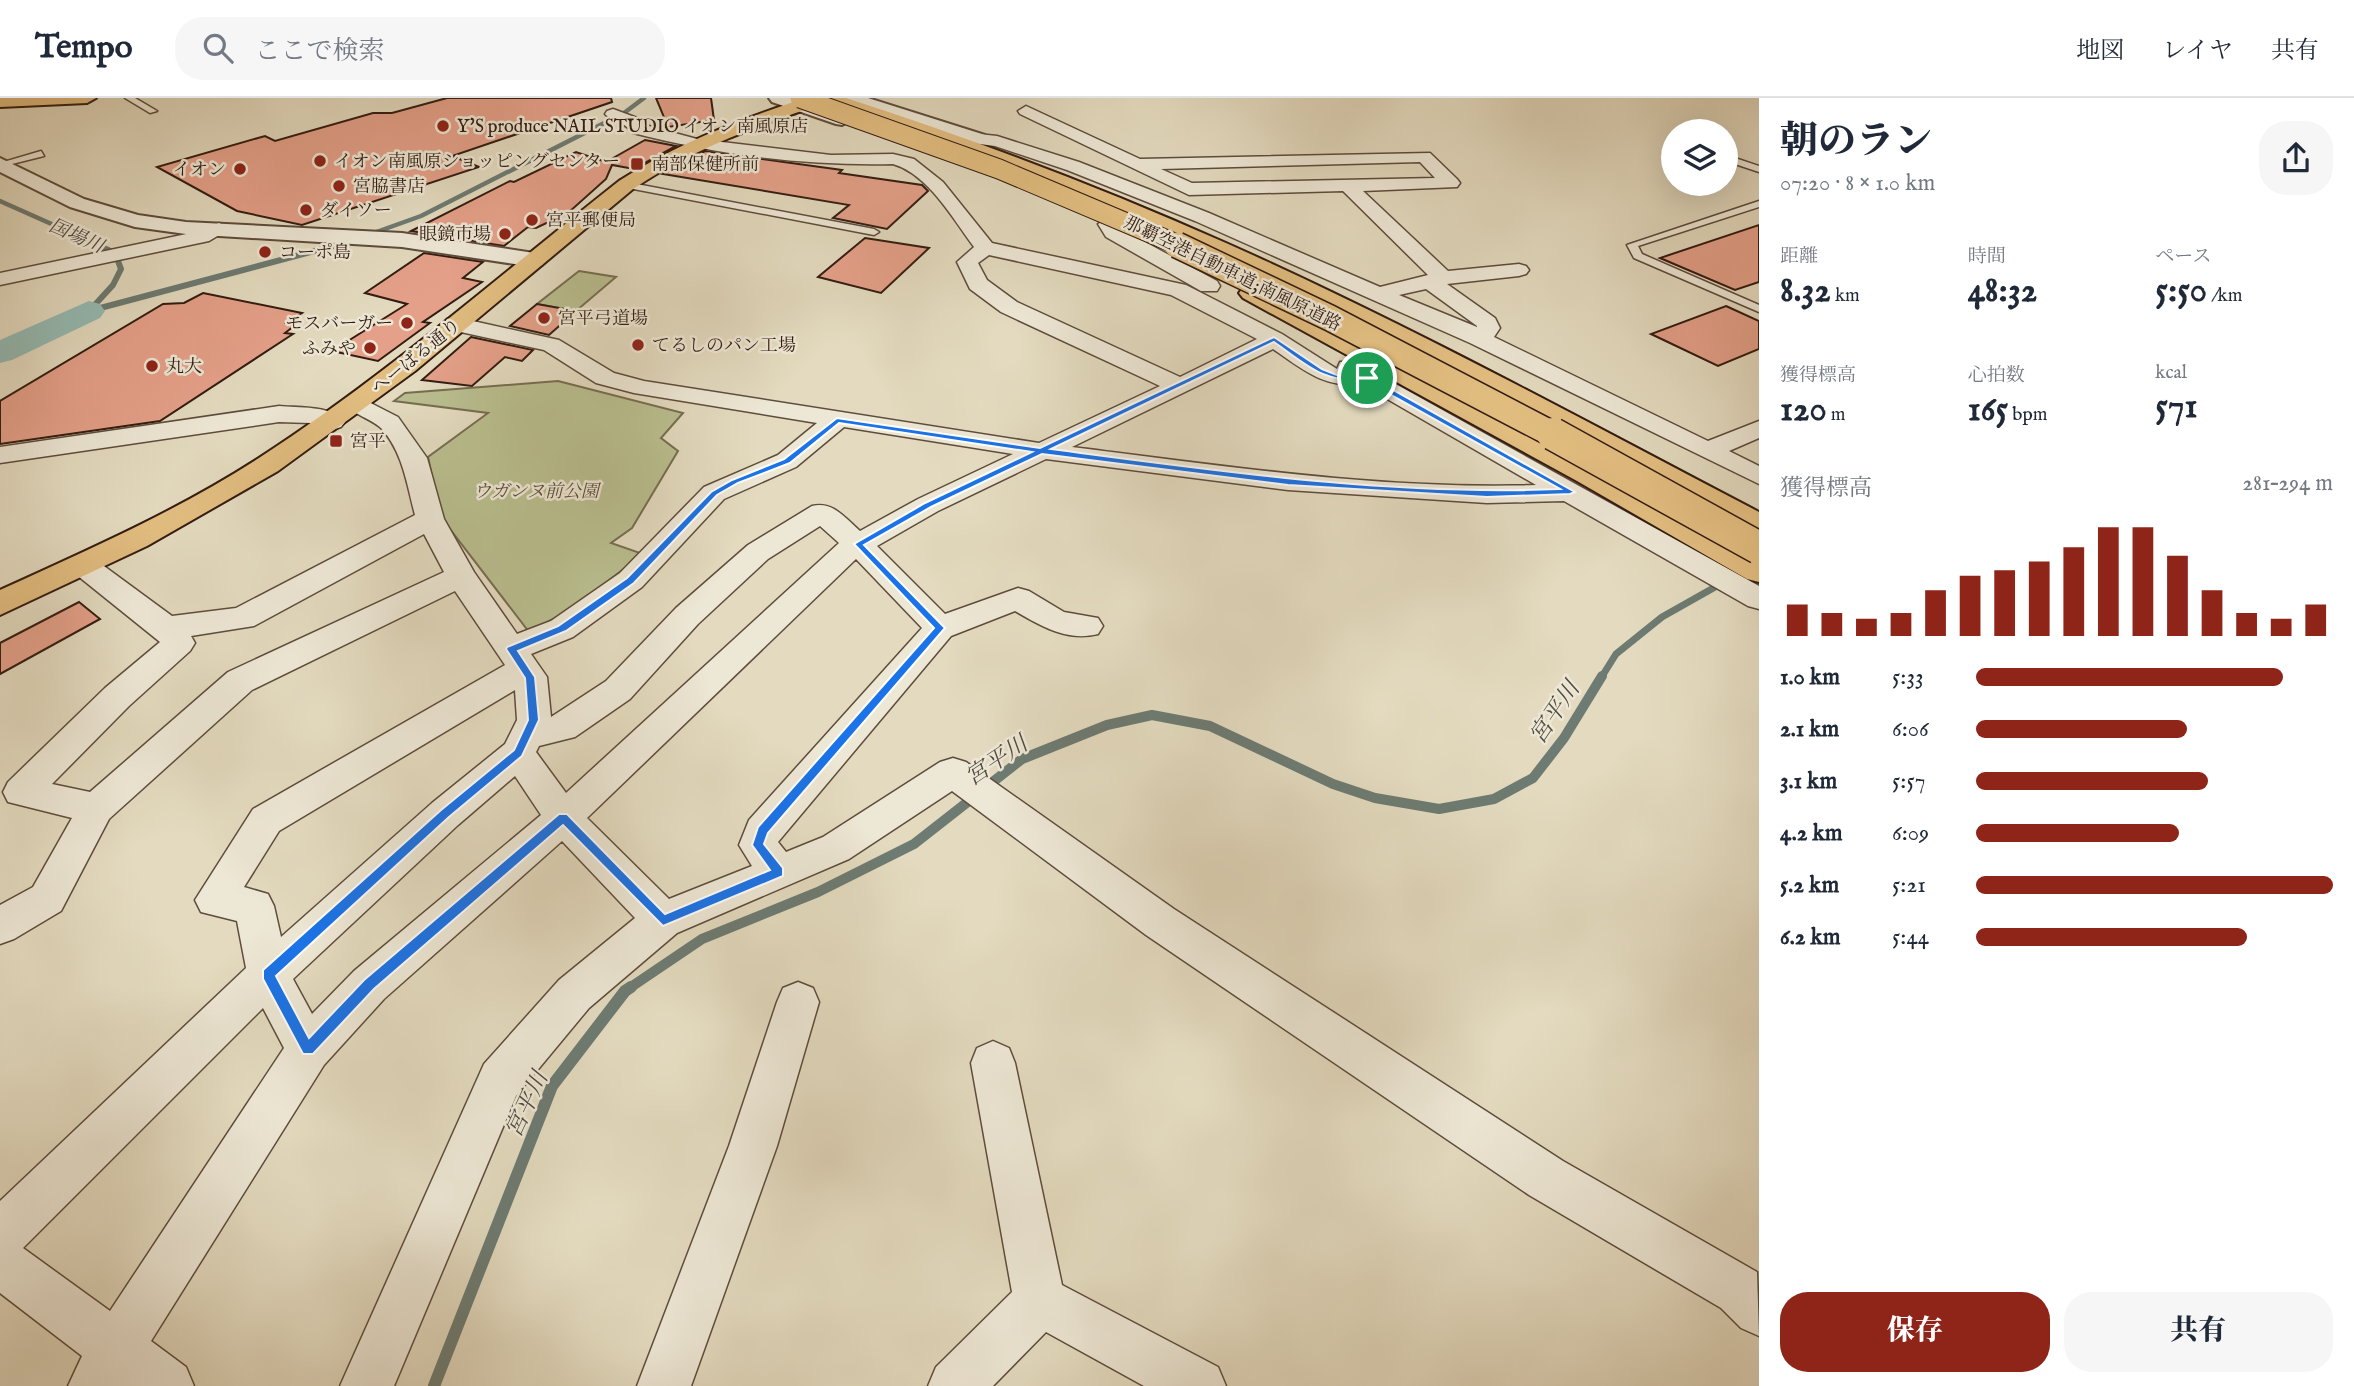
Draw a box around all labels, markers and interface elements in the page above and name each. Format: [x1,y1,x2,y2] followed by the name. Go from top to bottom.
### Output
[175,17,665,80] search box
[35,27,133,69] text: Tempo
[199,29,237,67] icon: search
[255,35,385,68] text: ここで検索
[2076,36,2124,67] text: 地図
[2162,36,2233,67] text: レイヤ
[2271,36,2319,67] text: 共有
[457,116,808,139] place label: Y'S produce NAIL STUDIO イオン南風原店
[435,118,451,134] marker: Y'S produce NAIL STUDIO イオン南風原店
[1661,119,1738,196] map controls
[1661,119,1738,196] button: layers
[1780,119,1932,167] text: 朝のラン
[2259,121,2333,195] button: share
[334,151,620,174] place label: イオン南風原ショッピングセンター
[312,153,328,169] marker: イオン南風原ショッピングセンター
[651,154,759,177] place label: 南部保健所前
[629,156,645,172] marker: 南部保健所前
[173,159,226,182] place label: イオン
[232,161,248,177] marker: イオン
[1780,169,1935,198] text: 07:20 · 8 × 1.0 km
[353,176,425,199] place label: 宮脇書店
[331,178,347,194] marker: 宮脇書店
[320,200,392,223] place label: ダイソー
[298,202,314,218] marker: ダイソー
[546,210,636,233] place label: 宮平郵便局
[524,212,540,228] marker: 宮平郵便局
[1120,212,1345,337] street label: 那覇空港自動車道;南風原道路
[45,214,109,260] water label: 国場川
[419,224,491,247] place label: 眼鏡市場
[497,226,513,242] marker: 眼鏡市場
[279,242,351,265] place label: コーポ島
[257,244,273,260] marker: コーポ島
[1780,245,1818,269] text: 距離
[1968,245,2006,269] text: 時間
[2155,245,2211,269] text: ペース
[1780,269,1831,314] text: 8.32
[1968,269,2037,314] text: 48:32
[2155,269,2207,314] text: 5:50
[1831,284,1860,308] text: km
[2207,284,2242,308] text: /km
[558,308,648,331] place label: 宮平弓道場
[536,310,552,326] marker: 宮平弓道場
[285,313,393,336] place label: モスバーガー
[368,314,466,400] street label: へーばる通り
[399,315,415,331] marker: モスバーガー
[652,335,796,358] place label: てるしのパン工場
[630,337,646,353] marker: てるしのパン工場
[302,338,356,361] place label: ふみや
[362,340,378,356] marker: ふみや
[1337,348,1397,408] pin
[166,356,202,379] place label: 丸大
[144,358,160,374] marker: 丸大
[1348,359,1386,397] icon: arrive
[2155,361,2187,385] text: kcal
[1780,364,1856,388] text: 獲得標高
[1968,364,2025,388] text: 心拍数
[2155,385,2197,430] text: 571
[1780,388,1827,433] text: 120
[1968,388,2008,433] text: 165
[1827,403,1845,427] text: m
[2008,403,2047,427] text: bpm
[350,431,386,454] place label: 宮平
[328,433,344,449] marker: 宮平
[2242,469,2333,498] text: 281–294 m
[1780,474,1872,503] text: 獲得標高
[473,481,602,504] park label: ウガンヌ前公園
[1780,663,1840,692] text: 1.0 km
[1892,663,1924,692] text: 5:33
[1524,674,1588,750] water label: 宮平川
[1780,715,1839,744] text: 2.1 km
[1892,715,1929,744] text: 6:06
[960,728,1036,793] water label: 宮平川
[1780,767,1837,796] text: 3.1 km
[1892,767,1926,796] text: 5:57
[1780,819,1843,848] text: 4.2 km
[1892,819,1929,848] text: 6:09
[1780,871,1839,900] text: 5.2 km
[1892,871,1926,900] text: 5:21
[1780,923,1841,952] text: 6.2 km
[1892,923,1929,952] text: 5:44
[500,1065,556,1142] water label: 宮平川
[1780,1292,2050,1372] button: 保存
[2064,1292,2333,1372] button: 共有

